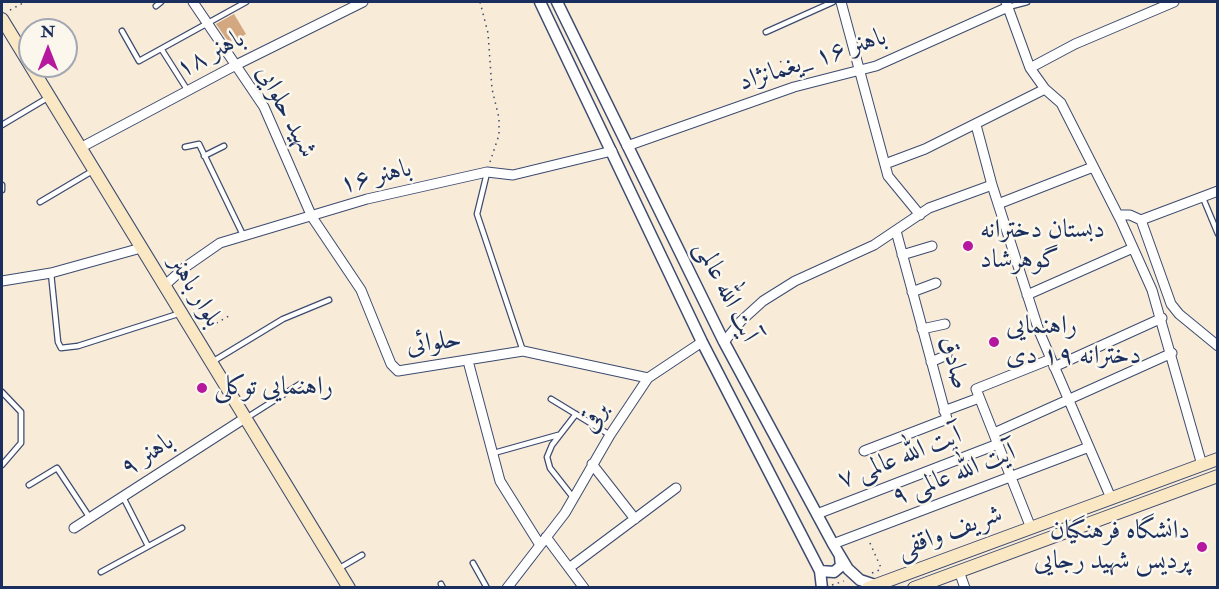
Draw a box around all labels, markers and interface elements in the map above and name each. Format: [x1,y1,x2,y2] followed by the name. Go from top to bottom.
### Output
[18,18,78,78] north arrow
[41,22,55,42] text: N
[735,22,891,100] street label: باهنر ۱۶ _یغمانژاد
[172,24,250,86] street label: باهنر ۱۸
[248,60,322,164] street label: شهید حلوایی
[337,154,415,202] street label: باهنر ۱۶
[980,215,1105,276] place label: دبستان دخترانه گوهرشاد
[686,236,764,348] street label: آیت الله عالمی
[961,239,975,253] marker: دبستان دخترانه گوهرشاد
[160,250,228,334] street label: بلوار باهنر
[1006,311,1141,372] place label: راهنمایی دخترانه ۱۹ دی
[405,325,463,363] street label: حلوائی
[931,333,975,393] street label: صادق
[987,335,1001,349] marker: راهنمایی دخترانه ۱۹ دی
[214,372,333,404] place label: راهنمایی توکلی
[195,381,209,395] marker: راهنمایی توکلی
[575,397,617,439] street label: برقی
[834,421,966,497] street label: آیت الله عالمی ۷
[115,427,181,485] street label: باهنر ۹
[888,438,1020,514] street label: آیت الله عالمی ۹
[893,499,1007,567] street label: شریف واقفی
[1034,516,1190,578] place label: دانشگاه فرهنگیان پردیس شهید رجایی
[1195,540,1209,554] marker: دانشگاه فرهنگیان پردیس شهید رجایی

